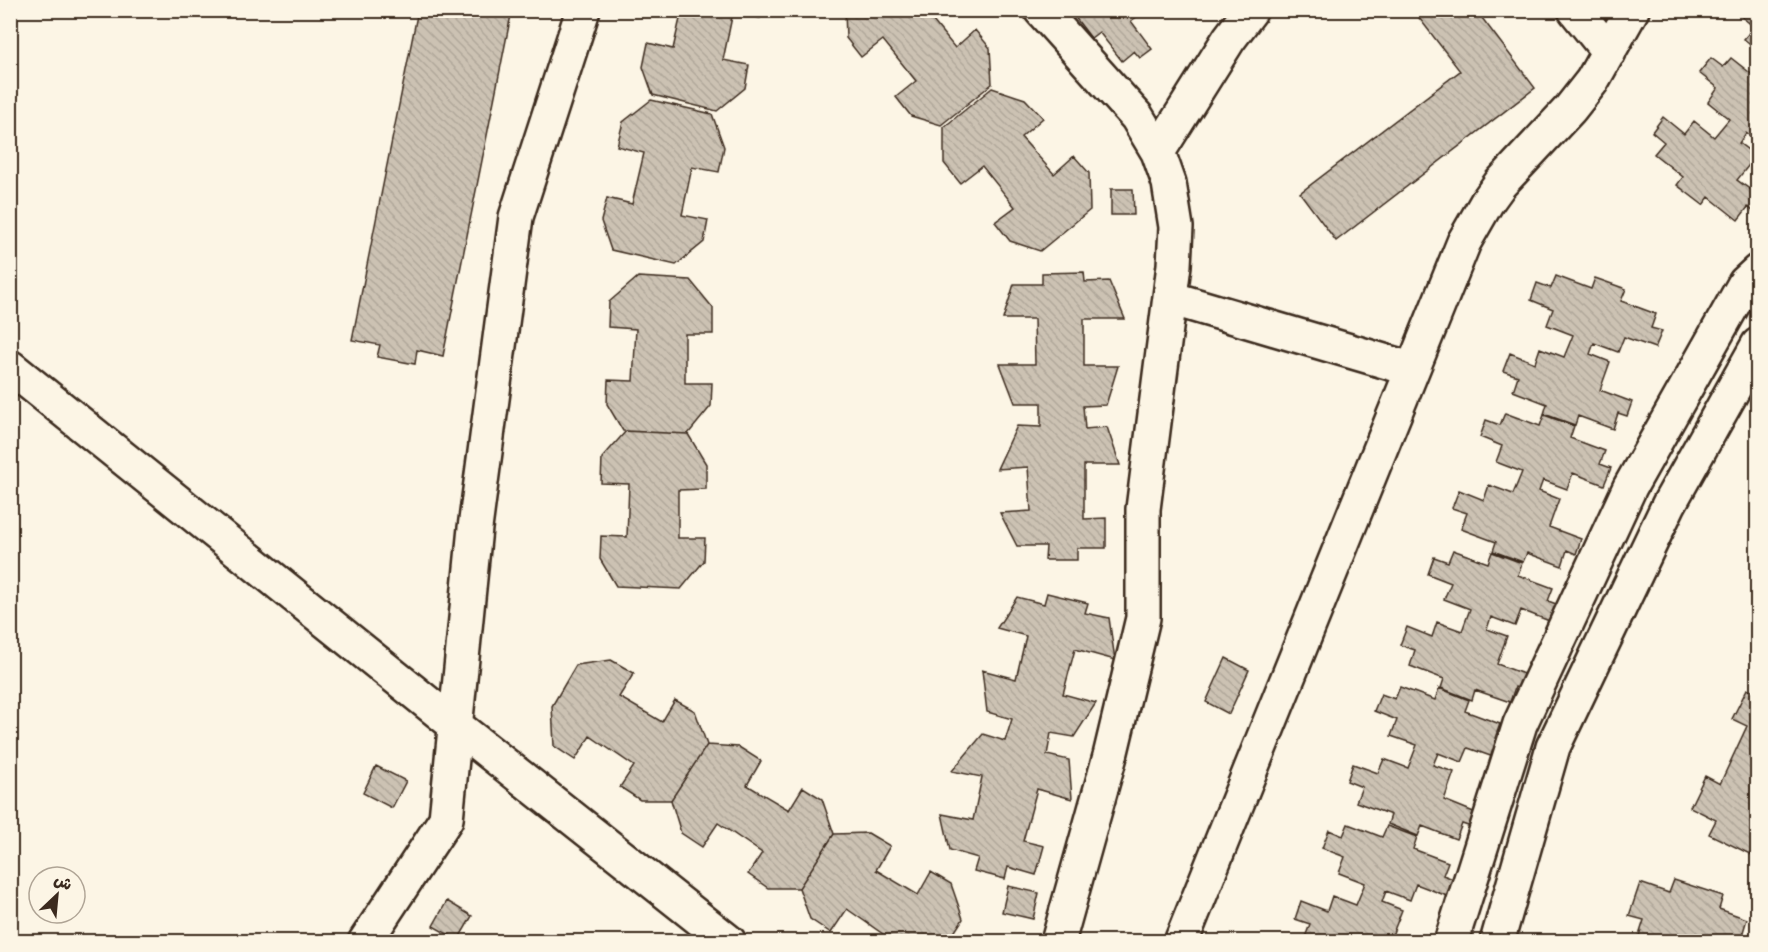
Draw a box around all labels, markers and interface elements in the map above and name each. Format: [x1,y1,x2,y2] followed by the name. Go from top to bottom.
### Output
[27,865,87,925] north arrow
[50,870,75,898] text: ش

